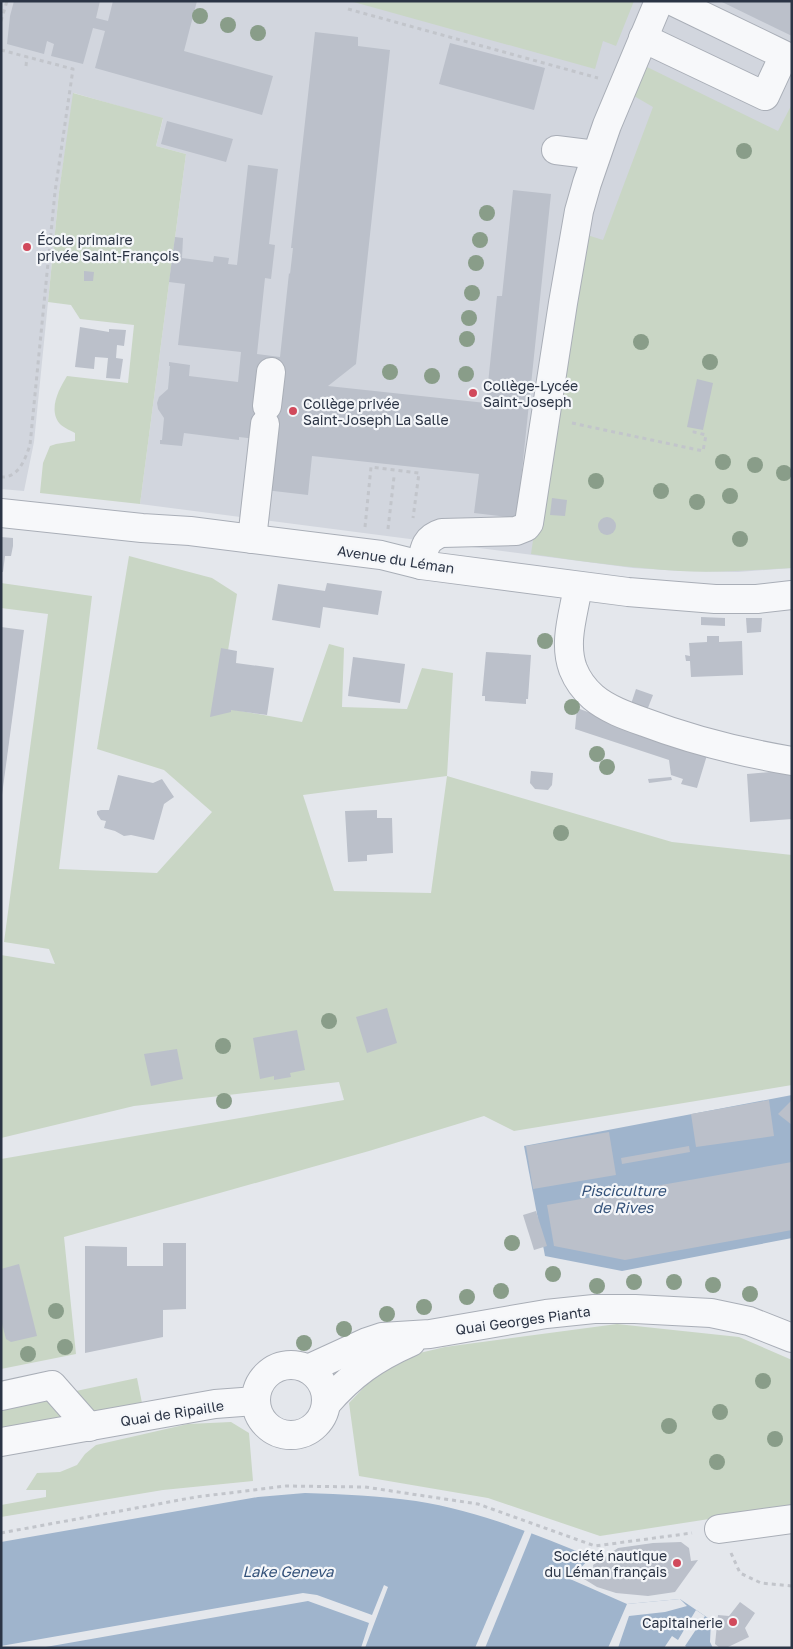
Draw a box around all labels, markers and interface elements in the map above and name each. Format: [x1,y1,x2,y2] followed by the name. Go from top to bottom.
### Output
[37,231,179,264] place label: École primaire privée Saint-François
[21,241,33,253] marker: École primaire privée Saint-François
[483,377,578,410] place label: Collège-Lycée Saint-Joseph
[467,387,479,399] marker: Collège-Lycée Saint-Joseph
[303,395,449,428] place label: Collège privée Saint-Joseph La Salle
[287,405,299,417] marker: Collège privée Saint-Joseph La Salle
[336,541,456,577] street label: Avenue du Léman
[580,1181,667,1216] water label: Pisciculture de Rives
[454,1302,592,1338] street label: Quai Georges Pianta
[119,1396,225,1430] street label: Quai de Ripaille
[544,1547,667,1580] place label: Société nautique du Léman français
[671,1557,683,1569] marker: Société nautique du Léman français
[242,1562,334,1580] water label: Lake Geneva
[642,1614,723,1631] place label: Capitainerie
[727,1616,739,1628] marker: Capitainerie

